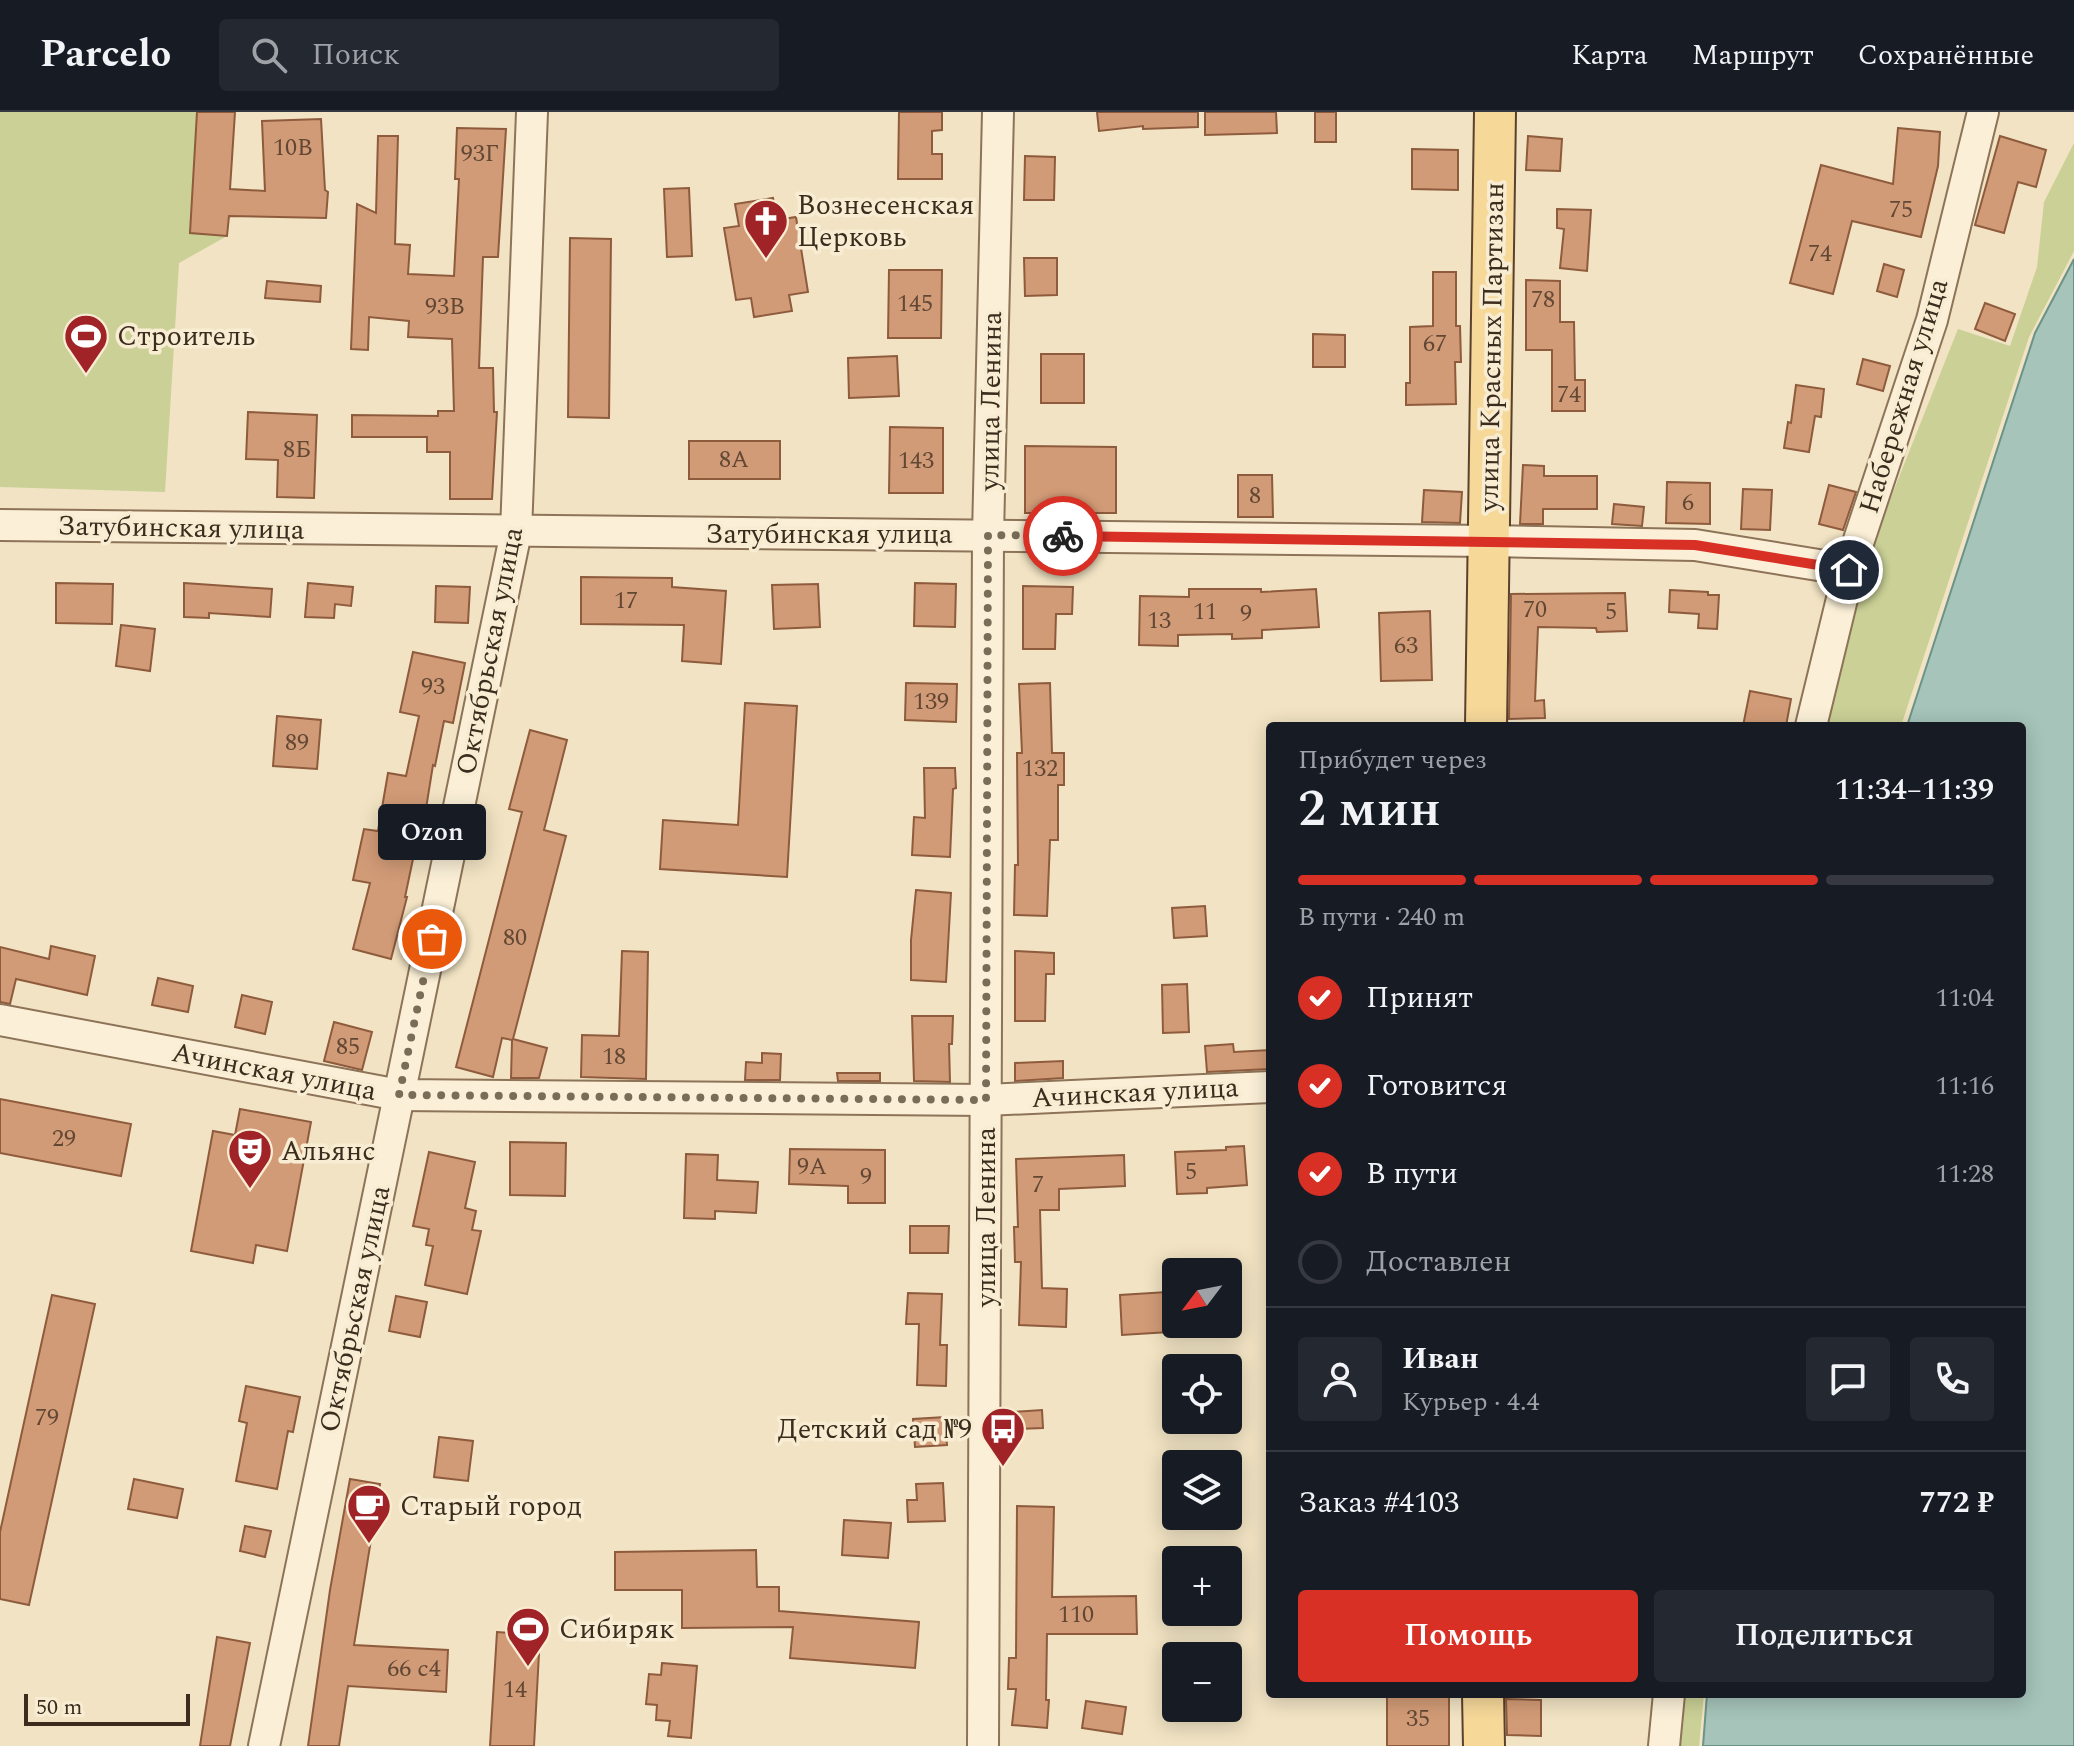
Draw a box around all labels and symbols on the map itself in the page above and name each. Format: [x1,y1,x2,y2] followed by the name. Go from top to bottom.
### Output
[273,130,313,166] house number: 10В
[461,136,499,172] house number: 93Г
[1468,182,1516,513] street label: улица Красных Партизан
[797,184,974,259] place label: Вознесенская Церковь
[1889,192,1913,228] house number: 75
[742,197,790,260] church icon: Вознесенская Церковь
[1808,236,1832,272] house number: 74
[1848,273,1960,519] street label: Набережная улица
[1531,282,1555,318] house number: 78
[897,286,933,322] house number: 145
[425,289,465,325] house number: 93В
[968,310,1014,492] street label: улица Ленина
[62,312,110,375] sports icon: Строитель
[117,315,255,358] place label: Строитель
[1423,326,1447,362] house number: 67
[1557,377,1581,413] house number: 74
[283,432,311,468] house number: 8Б
[719,442,749,478] house number: 8А
[898,443,934,479] house number: 143
[1249,478,1261,514] house number: 8
[1682,485,1694,521] house number: 6
[1023,496,1103,576] courier
[57,504,305,552] street label: Затубинская улица
[705,513,953,556] street label: Затубинская улица
[445,523,535,779] street label: Октябрьская улица
[1815,536,1883,604] pin
[614,583,638,619] house number: 17
[1523,592,1547,628] house number: 70
[1193,594,1217,630] house number: 11
[1605,594,1617,630] house number: 5
[1240,596,1252,632] house number: 9
[1147,603,1171,639] house number: 13
[1394,628,1418,664] house number: 63
[421,669,445,705] house number: 93
[913,684,949,720] house number: 139
[285,725,309,761] house number: 89
[1022,751,1058,787] house number: 132
[378,803,486,859] callout: Ozon
[398,905,466,973] pin
[503,920,527,956] house number: 80
[336,1029,360,1065] house number: 85
[168,1031,380,1113] street label: Ачинская улица
[602,1039,626,1075] house number: 18
[1030,1066,1240,1120] street label: Ачинская улица
[52,1121,76,1157] house number: 29
[226,1127,274,1190] theatre icon: Альянс
[965,1127,1008,1308] street label: улица Ленина
[281,1130,376,1173] place label: Альянс
[797,1149,827,1185] house number: 9А
[1185,1154,1197,1190] house number: 5
[860,1159,872,1195] house number: 9
[1032,1167,1044,1203] house number: 7
[308,1181,402,1437] street label: Октябрьская улица
[1162,1258,1242,1338] north arrow
[35,1400,59,1436] house number: 79
[979,1405,1027,1468] bus stop icon: Детский сад №9
[778,1408,972,1451] place label: Детский сад №9
[345,1482,393,1545] cafe icon: Старый город
[400,1485,582,1528] place label: Старый город
[1058,1597,1094,1633] house number: 110
[504,1605,552,1668] sports icon: Сибиряк
[559,1608,675,1651] place label: Сибиряк
[387,1651,441,1687] house number: 66 с4
[503,1672,527,1708] house number: 14
[24,1690,190,1726] scale bar
[1406,1701,1430,1737] house number: 35

